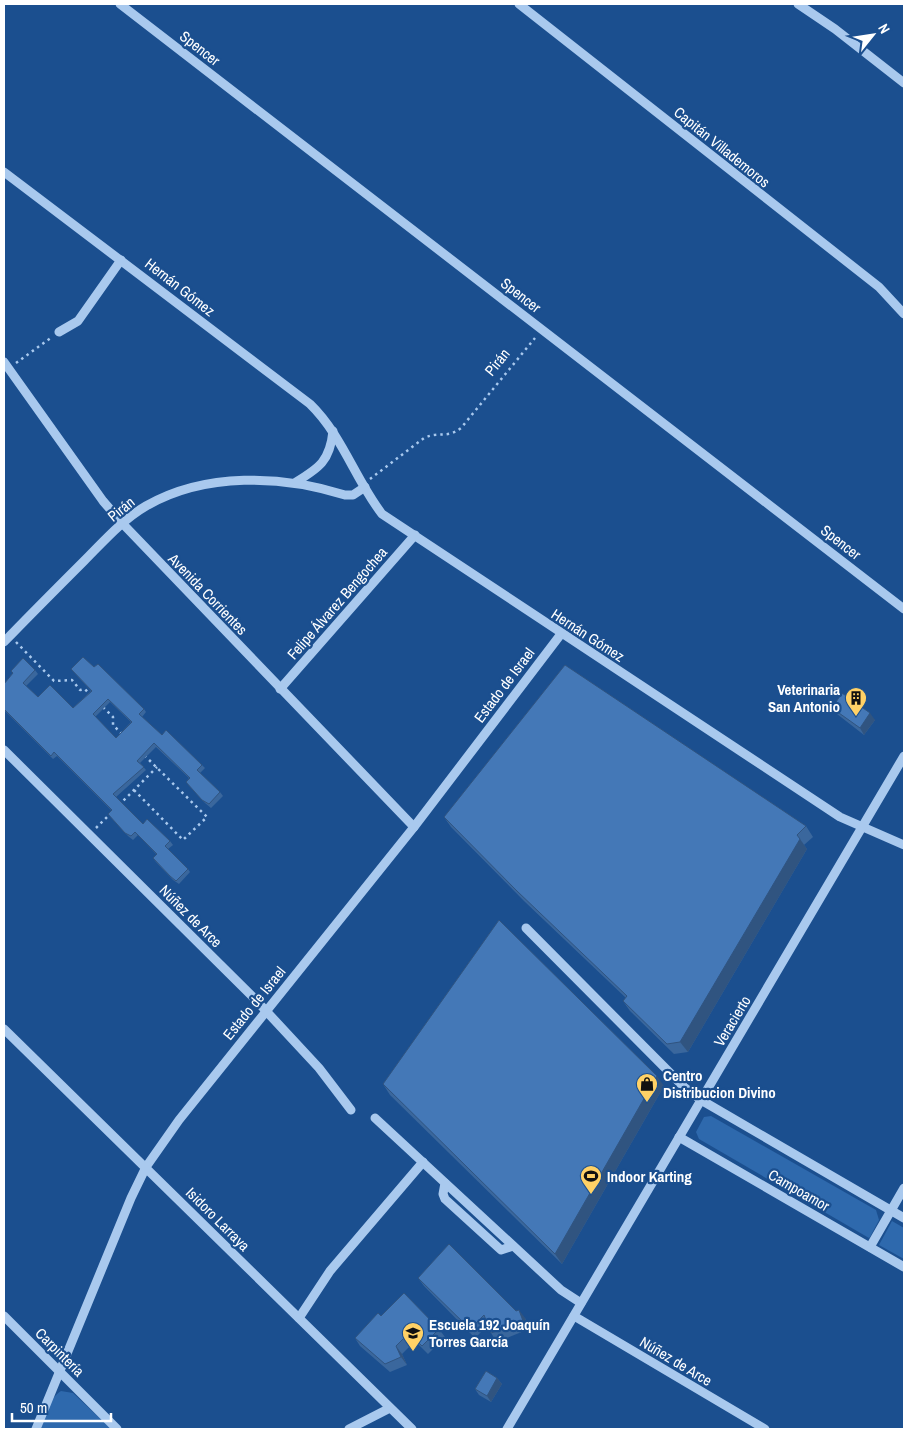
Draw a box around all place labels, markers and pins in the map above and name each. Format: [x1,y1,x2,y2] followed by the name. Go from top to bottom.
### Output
[768,679,840,717] place label: Veterinaria San Antonio
[844,686,868,717] building icon: Veterinaria San Antonio
[663,1065,776,1103] place label: Centro Distribucion Divino
[635,1072,659,1103] shop icon: Centro Distribucion Divino
[579,1164,603,1195] sports icon: Indoor Karting
[607,1166,692,1187] place label: Indoor Karting
[429,1314,550,1352] place label: Escuela 192 Joaquín Torres García
[401,1321,425,1352] school or university icon: Escuela 192 Joaquín Torres García

